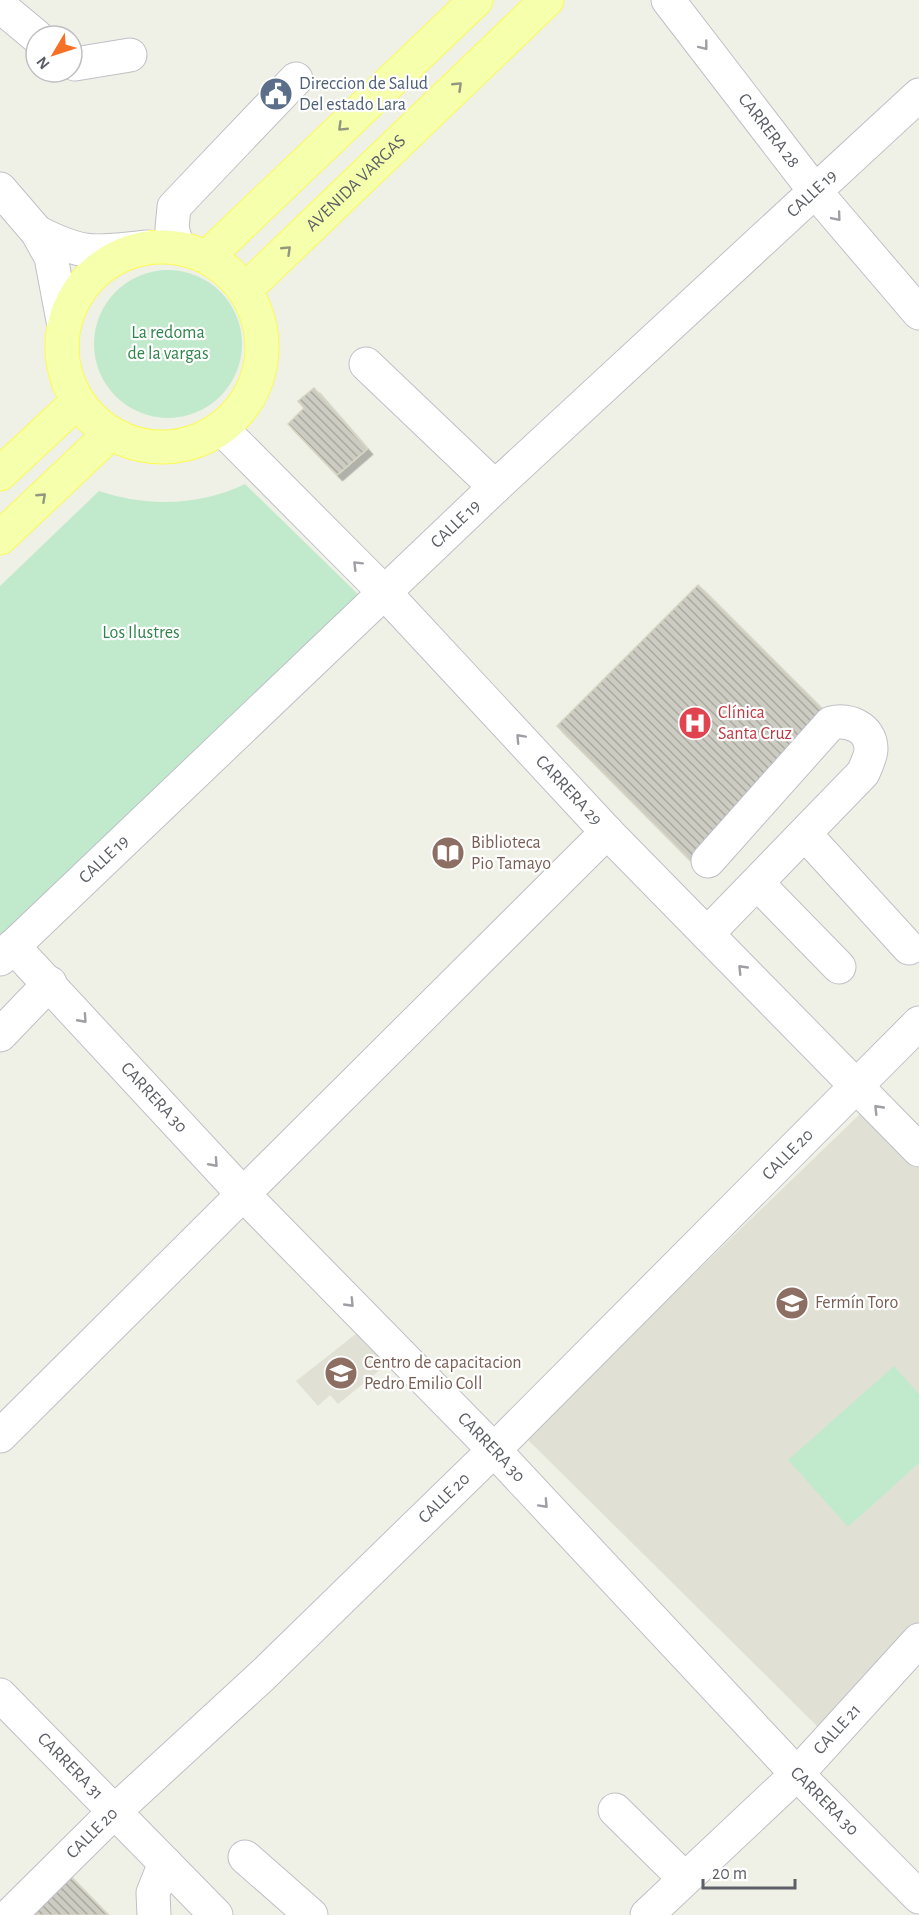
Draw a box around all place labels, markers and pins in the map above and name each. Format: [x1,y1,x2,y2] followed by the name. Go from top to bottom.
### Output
[299,75,428,114] place label: Direccion de Salud Del estado Lara
[258,76,294,112] public building icon: Direccion de Salud Del estado Lara
[718,704,792,743] place label: Clínica Santa Cruz
[677,705,713,741] hospital icon: Clínica Santa Cruz
[471,834,551,873] place label: Biblioteca Pio Tamayo
[430,835,466,871] library icon: Biblioteca Pio Tamayo
[774,1285,810,1321] school or university icon: Fermín Toro
[815,1294,898,1312] place label: Fermín Toro
[364,1354,522,1393] place label: Centro de capacitacion Pedro Emilio Coll
[323,1355,359,1391] school or university icon: Centro de capacitacion Pedro Emilio Coll

